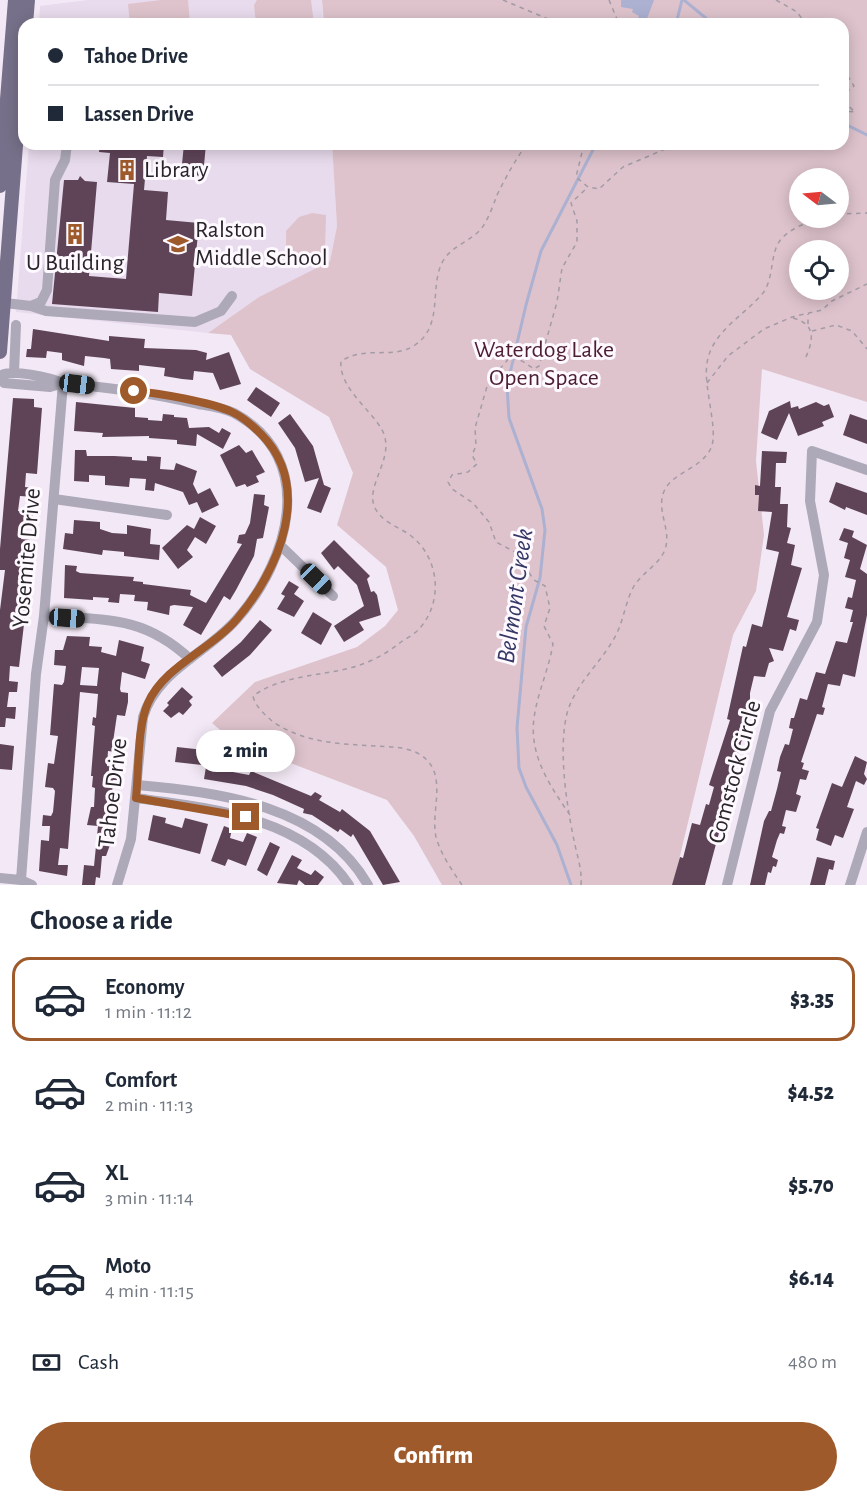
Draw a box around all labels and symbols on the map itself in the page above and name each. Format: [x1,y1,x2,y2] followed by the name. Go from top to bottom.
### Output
[115,158,139,182] building icon: Library
[144,158,209,182] place label: Library
[789,168,849,228] north arrow
[195,218,328,270] place label: Ralston Middle School
[63,222,87,246] building icon: U Building
[166,232,190,256] school or university icon: Ralston Middle School
[26,251,124,275] place label: U Building
[474,338,614,390] park label: Waterdog Lake Open Space
[58,373,96,395] car
[120,377,147,404] route start
[9,487,45,629] street label: Yosemite Drive
[493,527,537,665] water label: Belmont Creek
[297,560,335,598] car
[48,608,86,628] car
[704,698,766,846] street label: Comstock Circle
[196,730,296,772] callout: 2 min
[94,737,132,849] street label: Tahoe Drive
[232,803,259,830] route end

